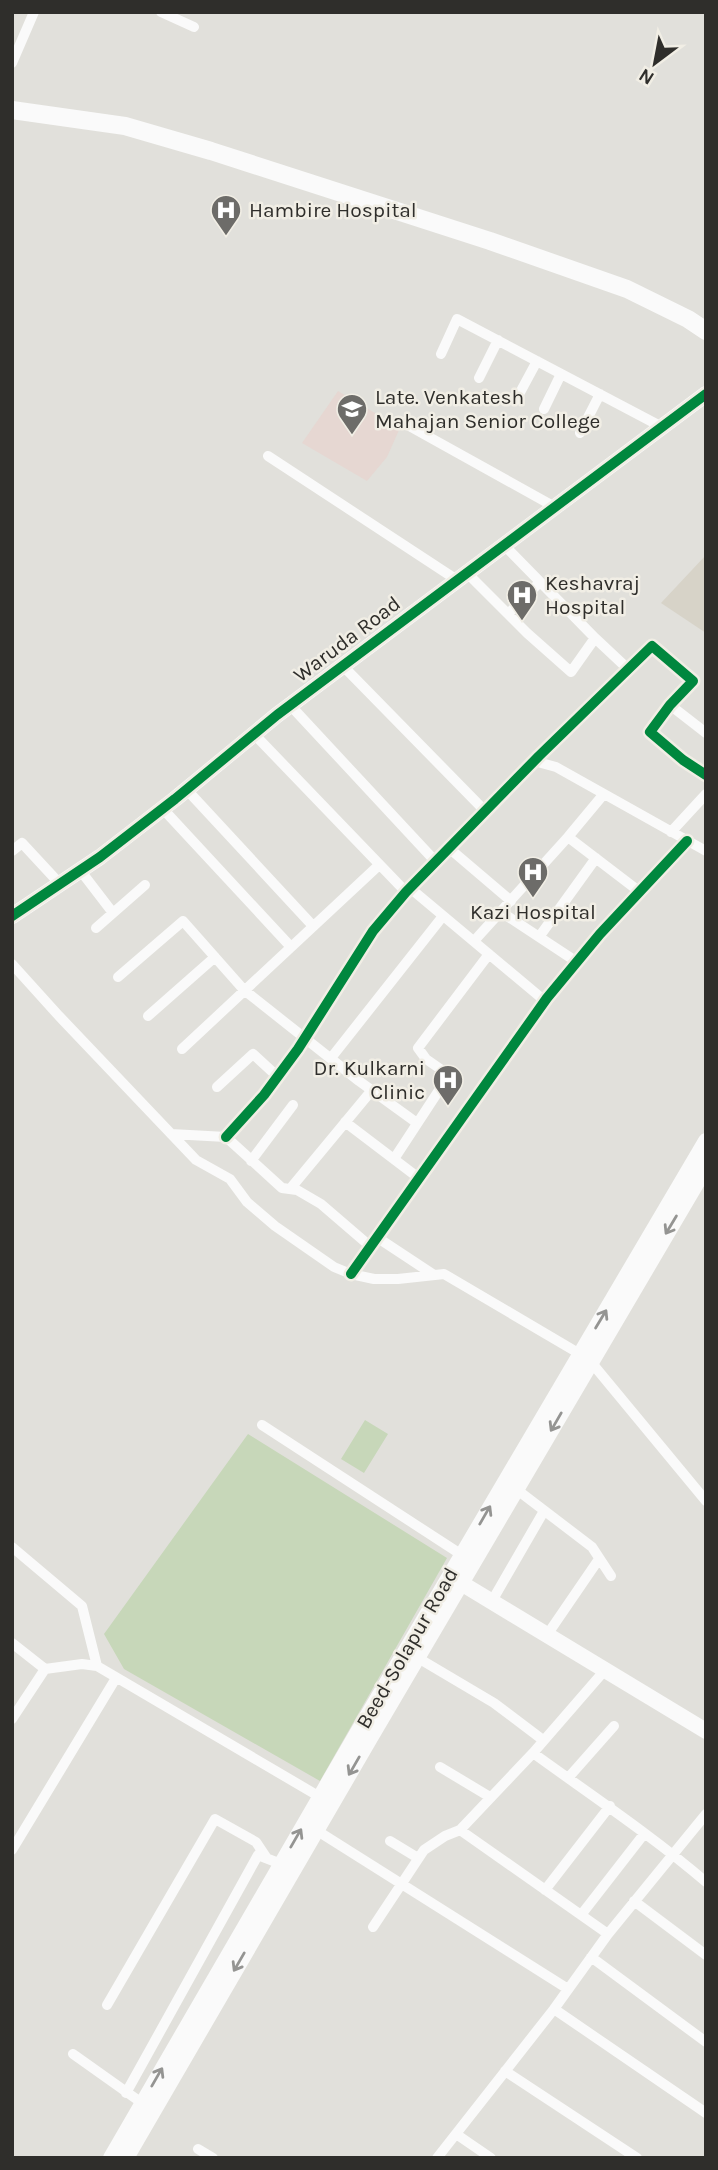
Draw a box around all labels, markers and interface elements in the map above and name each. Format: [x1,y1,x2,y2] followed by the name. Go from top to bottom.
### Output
[620,28,690,98] north arrow
[635,64,658,90] text: N
[209,193,243,237] hospital icon: Hambire Hospital
[249,198,417,222] place label: Hambire Hospital
[375,385,600,433] place label: Late. Venkatesh Mahajan Senior College
[335,392,369,436] school or university icon: Late. Venkatesh Mahajan Senior College
[545,571,640,619] place label: Keshavraj Hospital
[505,578,539,622] hospital icon: Keshavraj Hospital
[289,591,405,687] street label: Waruda Road
[516,855,550,899] hospital icon: Kazi Hospital
[470,900,596,924] place label: Kazi Hospital
[314,1056,425,1104] place label: Dr. Kulkarni Clinic
[431,1063,465,1107] hospital icon: Dr. Kulkarni Clinic
[664,1215,678,1235] one-way arrow
[594,1309,608,1329] one-way arrow
[548,1411,562,1431] one-way arrow
[479,1505,493,1525] one-way arrow
[351,1563,463,1733] street label: Beed-Solapur Road
[347,1755,361,1775] one-way arrow
[289,1829,303,1849] one-way arrow
[232,1952,246,1972] one-way arrow
[151,2067,164,2088] one-way arrow

